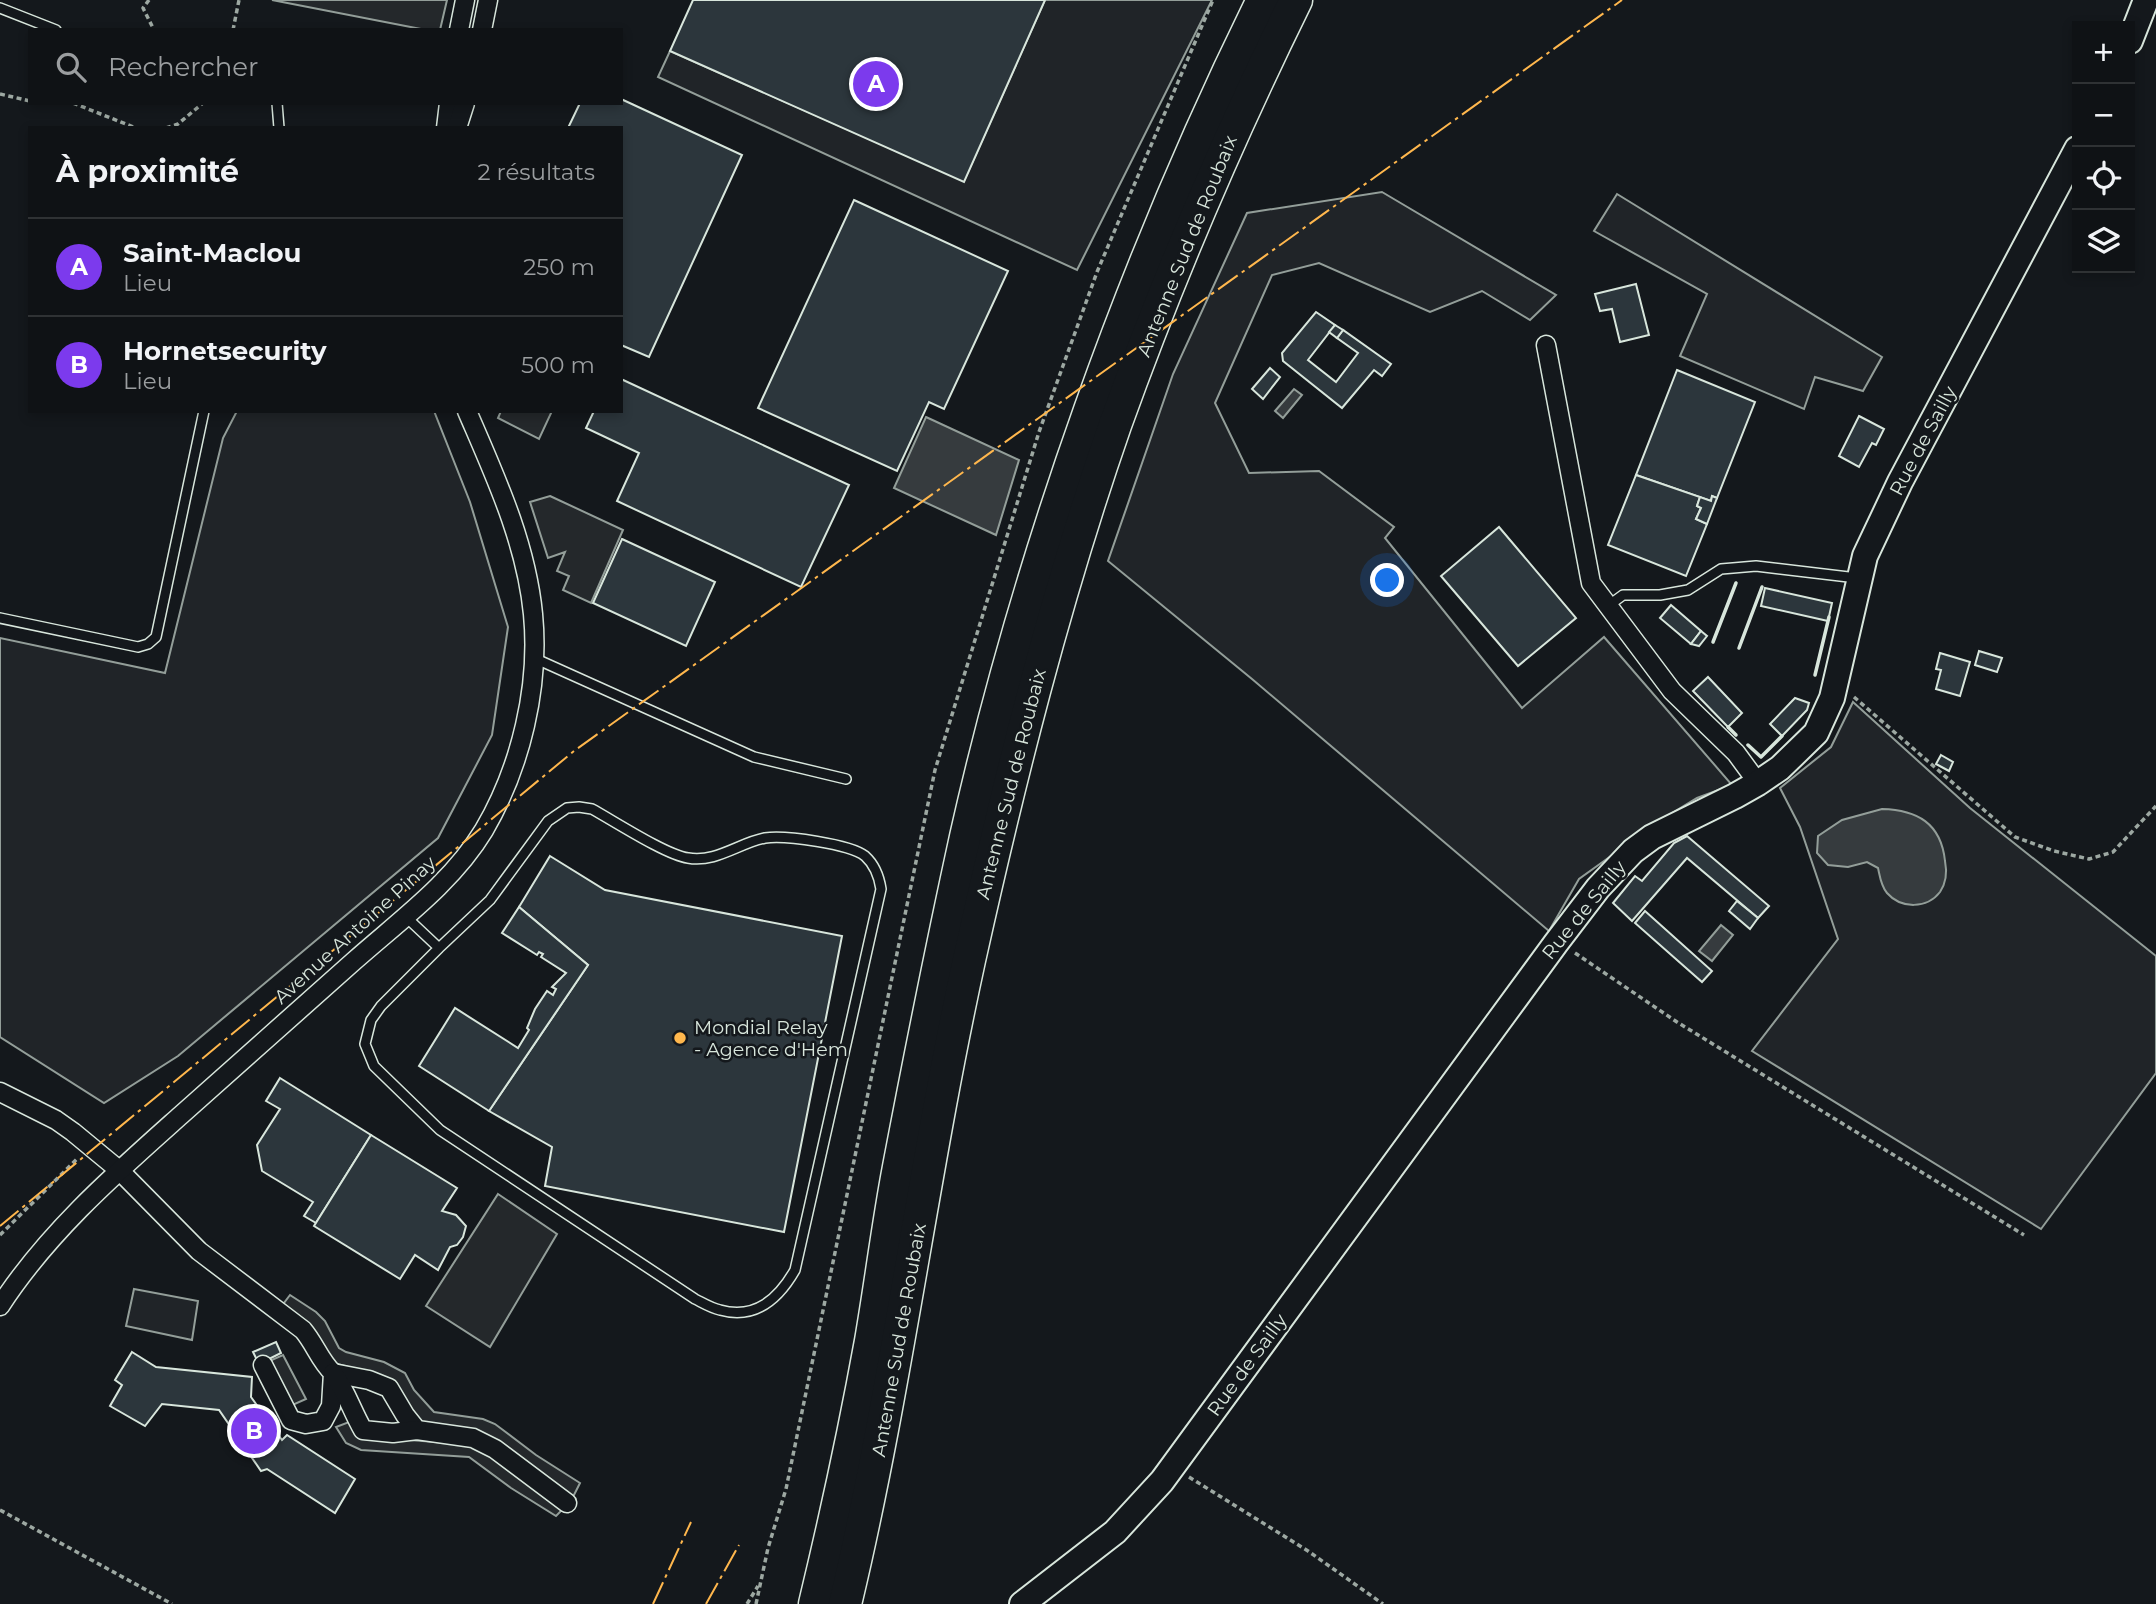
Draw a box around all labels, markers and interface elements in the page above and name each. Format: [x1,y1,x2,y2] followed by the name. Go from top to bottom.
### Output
[2072,21,2135,273] map controls
[2072,21,2135,84] button: +
[28,28,623,105] search box
[52,48,90,86] icon: search
[108,51,258,83] text: Rechercher
[853,58,899,110] pin: A
[2072,84,2135,147] button: −
[1132,132,1242,360] street label: Antenne Sud de Roubaix
[2072,147,2135,210] button: locate
[56,153,239,190] text: À proximité
[477,158,595,186] text: 2 résultats
[2072,210,2135,273] button: layers
[123,237,301,269] text: Saint-Maclou
[70,253,88,281] text: A
[523,253,595,281] text: 250 m
[123,269,172,297] text: Lieu
[123,335,327,367] text: Hornetsecurity
[70,351,88,379] text: B
[521,351,595,379] text: 500 m
[123,367,172,395] text: Lieu
[1885,382,1962,500] street label: Rue de Sailly
[1370,563,1404,597] your location
[971,666,1051,902] street label: Antenne Sud de Roubaix
[269,851,441,1009] street label: Avenue Antoine Pinay
[1537,855,1631,964] street label: Rue de Sailly
[694,1016,848,1061] place label: Mondial Relay - Agence d'Hem
[672,1030,688,1046] marker: Mondial Relay - Agence d'Hem
[867,1221,931,1459] street label: Antenne Sud de Roubaix
[1202,1309,1292,1421] street label: Rue de Sailly
[231,1405,277,1457] pin: B

